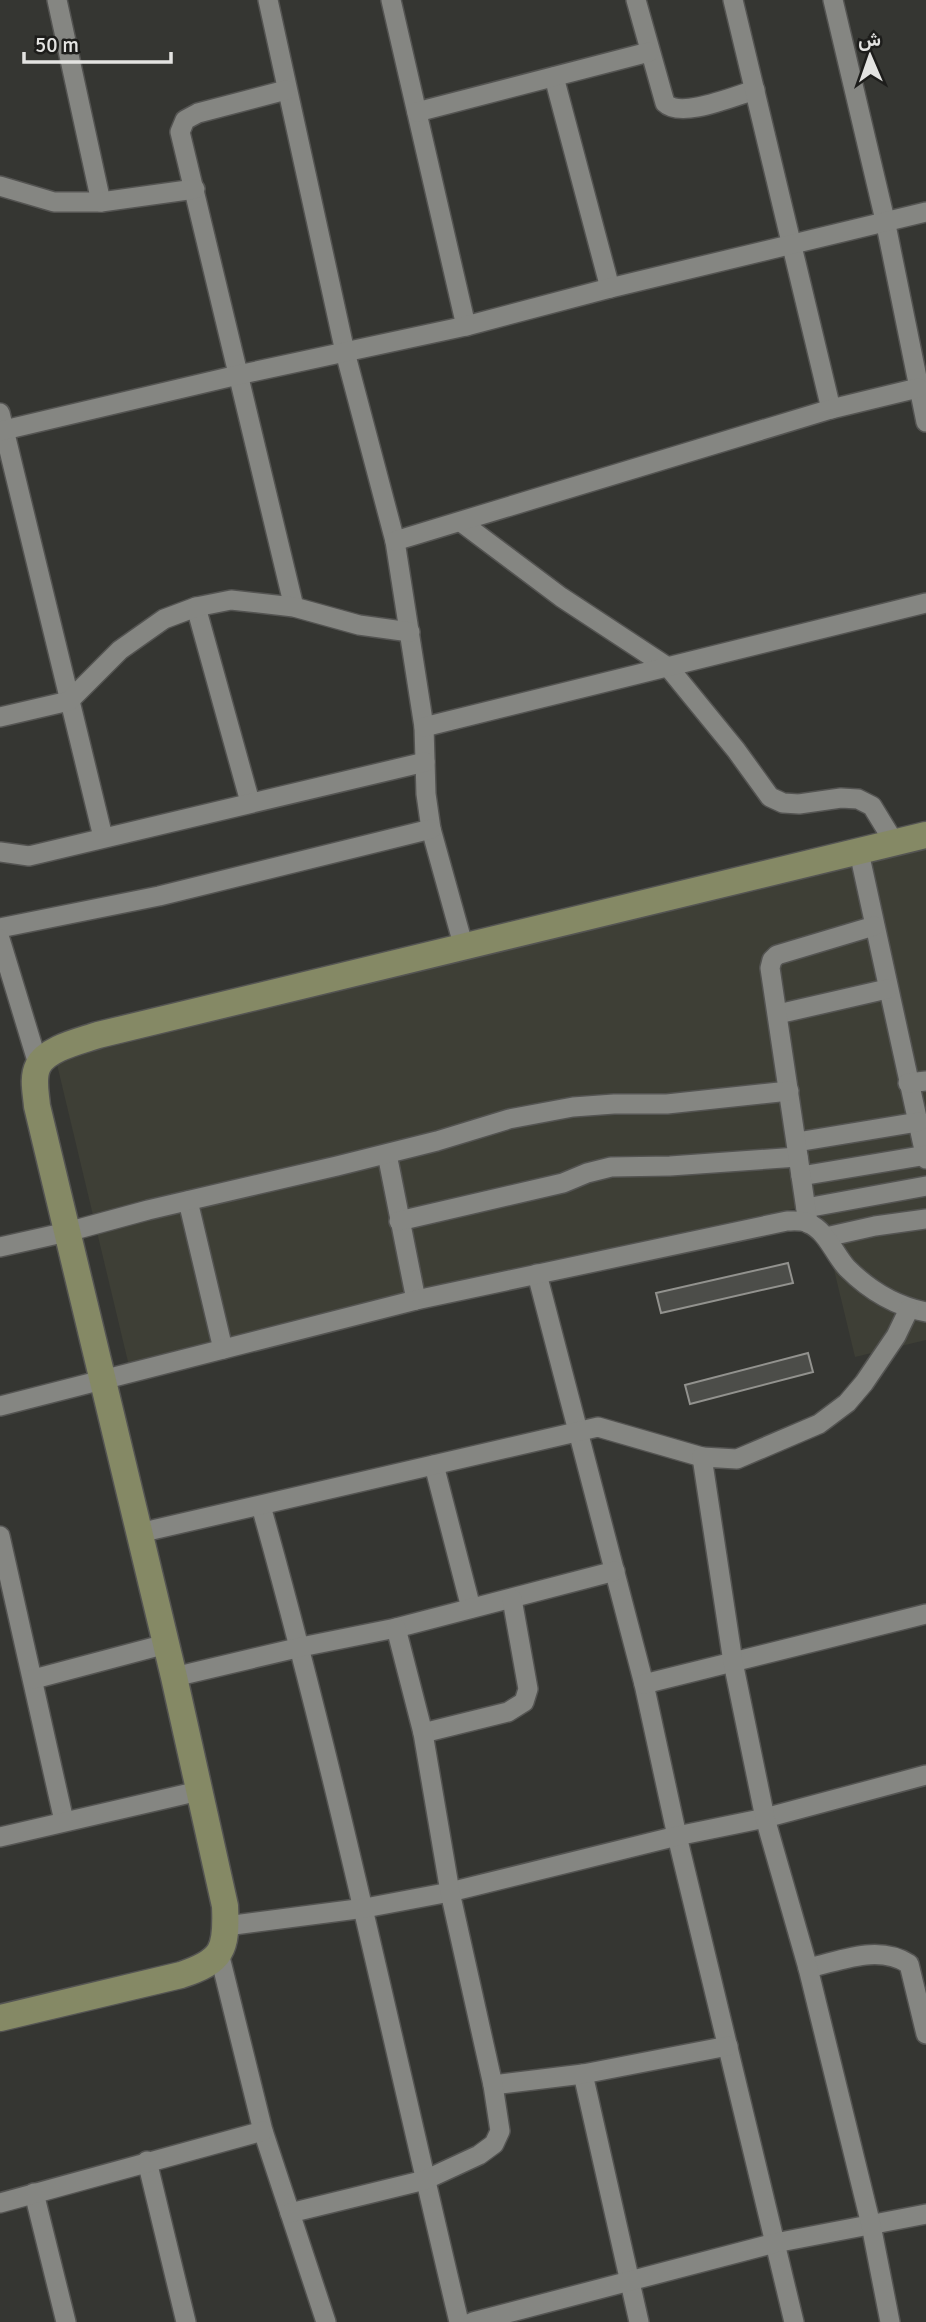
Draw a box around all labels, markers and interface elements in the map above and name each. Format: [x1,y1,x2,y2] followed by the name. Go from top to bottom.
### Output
[24,21,172,65] scale bar
[835,21,905,91] north arrow
[858,28,881,52] text: ش
[35,32,79,58] text: 50 m

